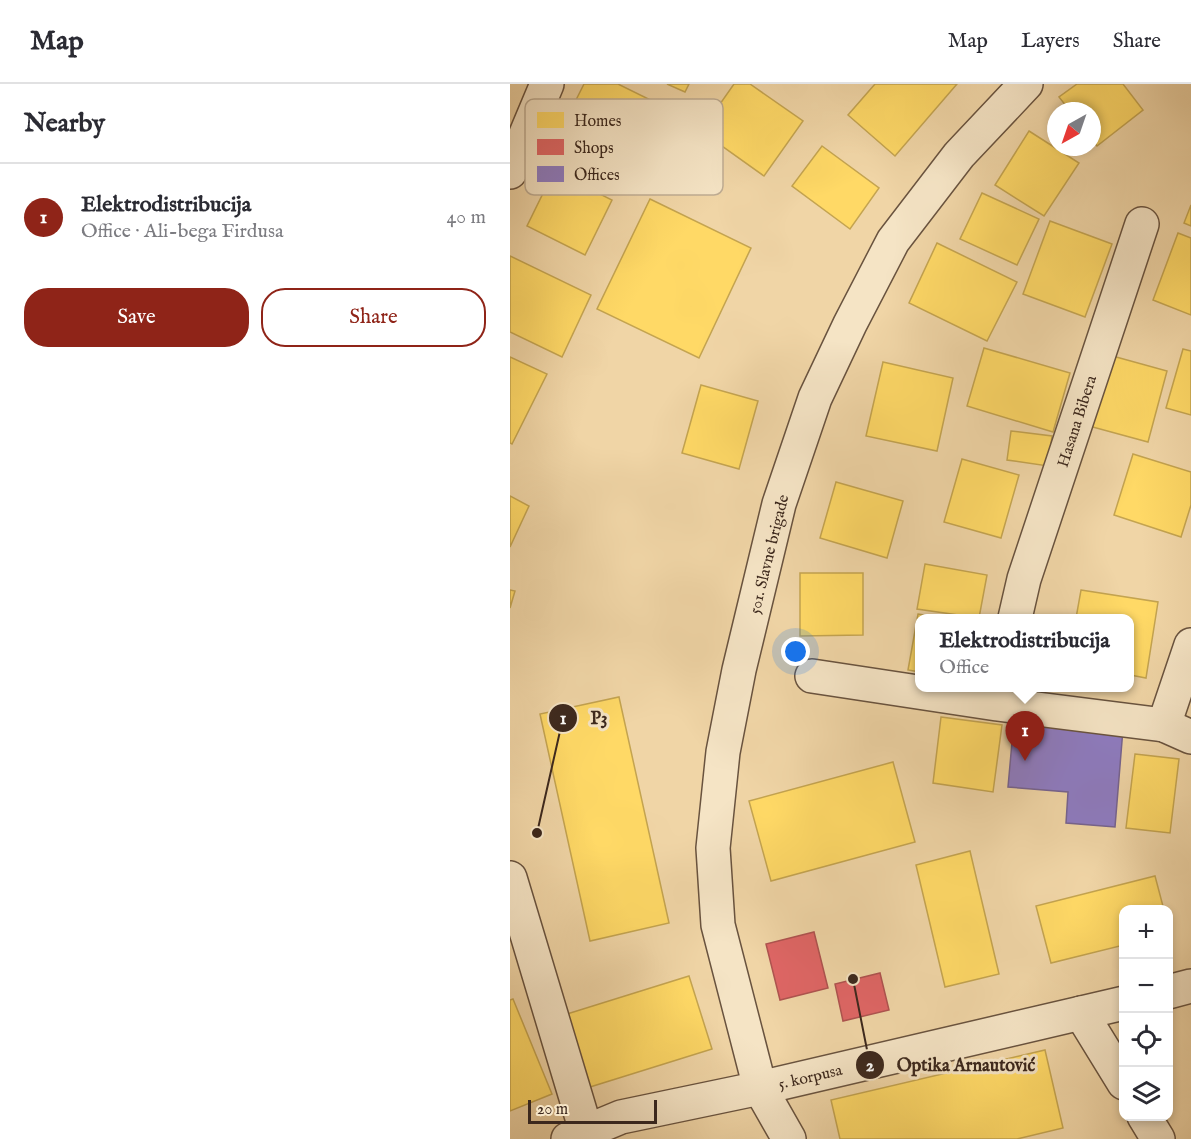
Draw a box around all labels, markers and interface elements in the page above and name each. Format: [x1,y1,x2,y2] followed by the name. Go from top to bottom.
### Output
[30,24,84,59] text: Map
[948,28,988,55] text: Map
[1021,28,1080,55] text: Layers
[1113,28,1161,55] text: Share
[525,99,723,195] legend
[1047,102,1101,156] north arrow
[24,107,105,140] text: Nearby
[574,112,622,132] text: Homes
[574,139,614,159] text: Shops
[574,166,620,186] text: Offices
[81,191,251,219] text: Elektrodistribucija
[40,205,47,230] text: 1
[447,205,486,230] text: 40 m
[81,219,284,244] text: Office · Ali-bega Firdusa
[24,288,249,347] button: Save
[261,288,486,347] button: Share
[1054,373,1102,470] street label: Hasana Bibera
[745,493,794,616] street label: 501. Slavne brigade
[915,614,1134,692] popup
[939,627,1110,655] text: Elektrodistribucija
[781,637,810,666] your location
[939,655,989,680] text: Office
[548,700,619,736] callout: P3
[560,708,567,731] text: 1
[590,708,608,731] text: P3
[1006,712,1044,761] pin: 1
[1119,905,1173,1121] map controls
[1119,905,1173,959] button: +
[1119,959,1173,1013] button: −
[1119,1013,1173,1067] button: locate
[855,1047,1047,1083] callout: Optika Arnautović
[866,1055,875,1078] text: 2
[897,1055,1036,1078] text: Optika Arnautović
[777,1061,844,1095] street label: 5. korpusa
[1119,1067,1173,1121] button: layers
[528,1097,657,1124] scale bar
[537,1100,568,1120] text: 20 m

